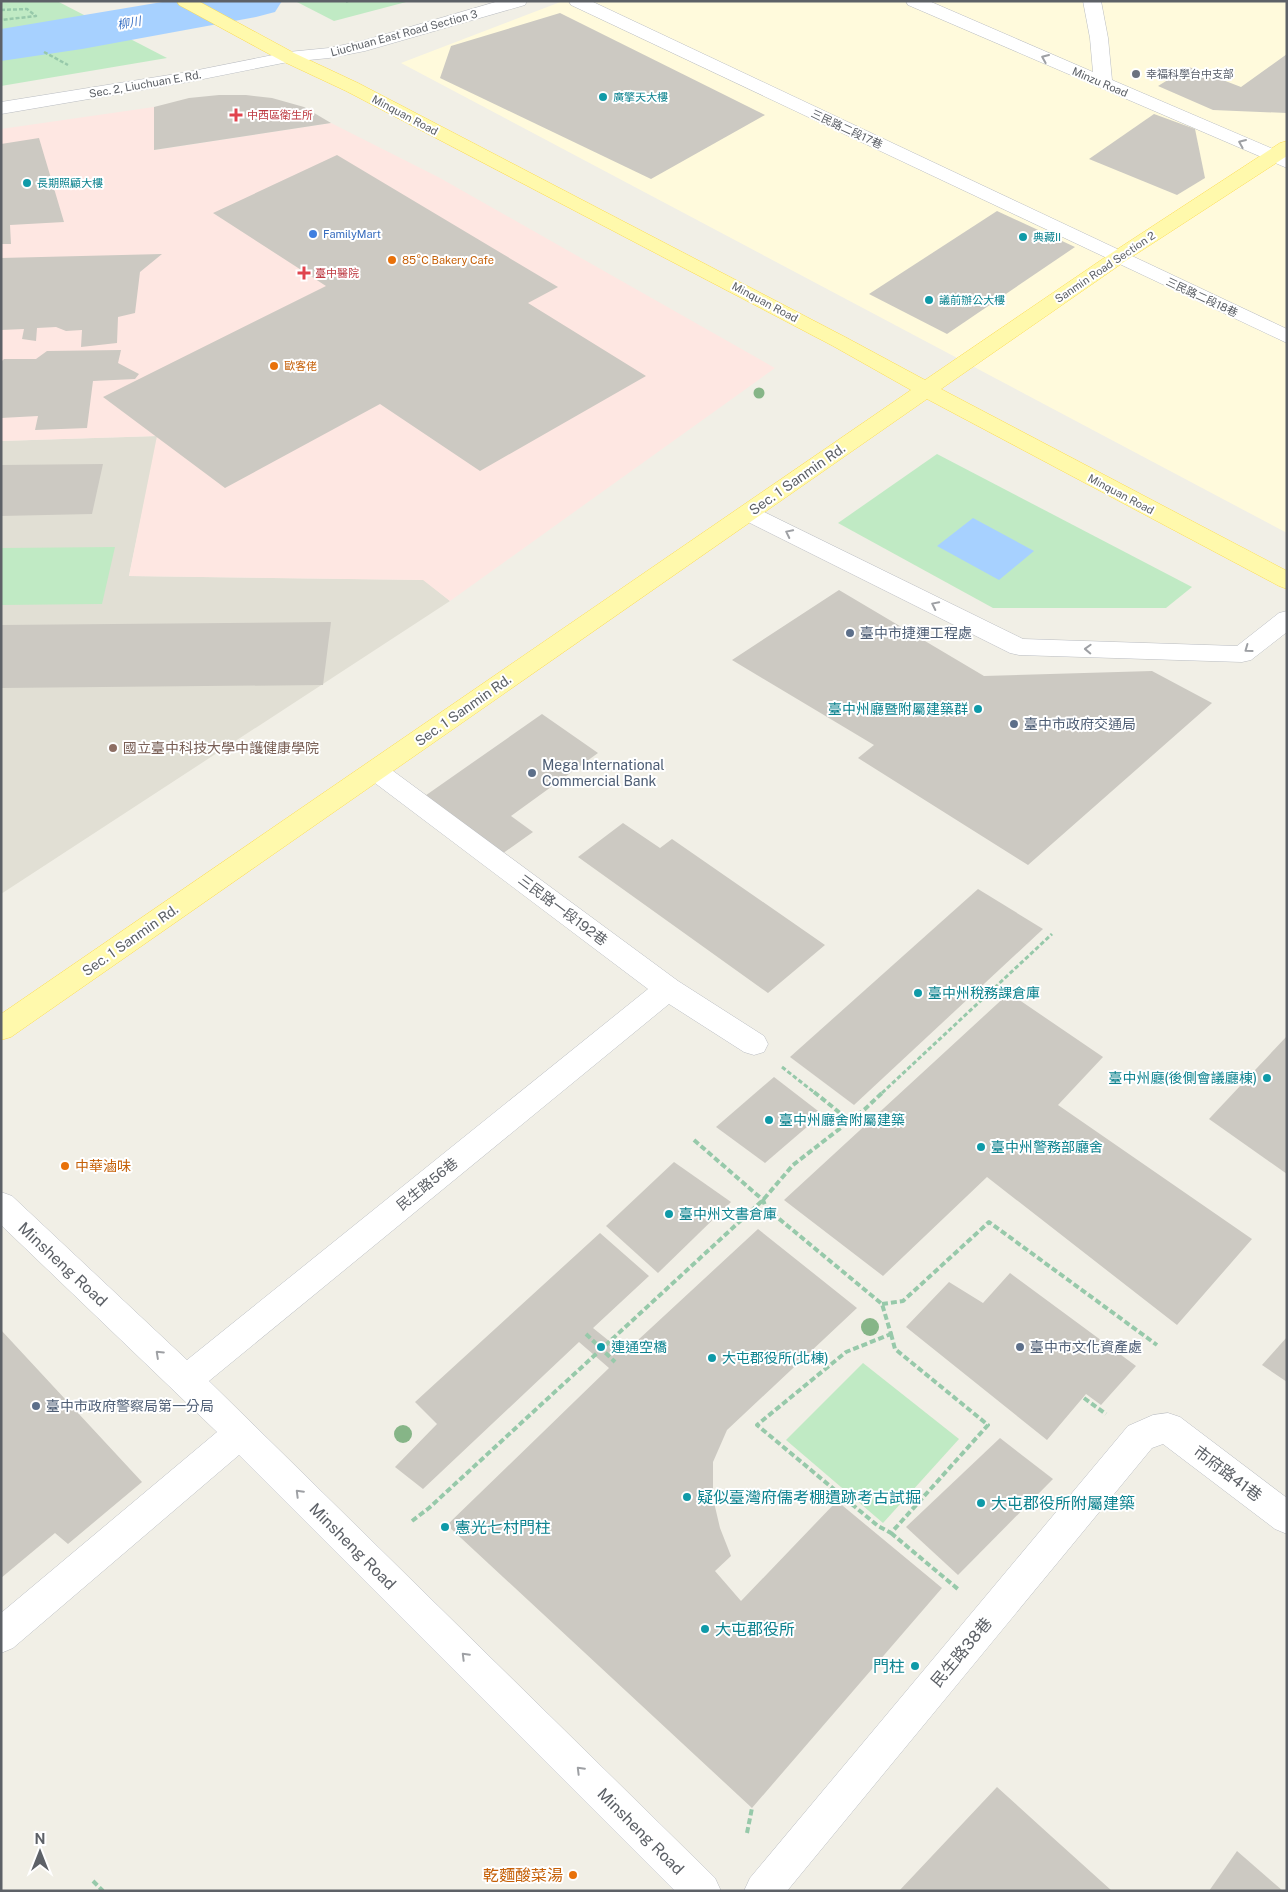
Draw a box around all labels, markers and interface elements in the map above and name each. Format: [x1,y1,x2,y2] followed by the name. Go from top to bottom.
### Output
[329,8,479,58] street label: Liuchuan East Road Section 3
[116,14,144,32] water label: 柳川
[1041,53,1050,64] one-way arrow
[1070,65,1130,99] street label: Minzu Road
[88,68,202,100] street label: Sec. 2, Liuchuan E. Rd.
[1130,68,1142,80] marker: 幸福科學台中支部
[1146,68,1234,80] place label: 幸福科學台中支部
[597,91,609,103] marker: 廣擎天大樓
[613,91,668,103] place label: 廣擎天大樓
[370,93,440,137] street label: Minquan Road
[810,107,884,151] street label: 三民路二段17巷
[229,108,243,122] marker: 中西區衛生所
[247,109,313,121] place label: 中西區衛生所
[1238,139,1247,150] one-way arrow
[21,177,33,189] marker: 長期照顧大樓
[37,177,103,189] place label: 長期照顧大樓
[307,228,319,240] marker: FamilyMart
[323,228,381,240] place label: FamilyMart
[1053,229,1158,305] street label: Sanmin Road Section 2
[1017,231,1029,243] marker: 典藏II
[1033,231,1061,243] place label: 典藏II
[386,254,398,266] marker: 85°C Bakery Cafe
[402,254,494,266] place label: 85°C Bakery Cafe
[297,266,311,280] marker: 臺中醫院
[315,267,359,279] place label: 臺中醫院
[1164,275,1240,319] street label: 三民路二段18巷
[730,280,800,324] street label: Minquan Road
[923,294,935,306] marker: 議前辦公大樓
[939,294,1005,306] place label: 議前辦公大樓
[268,360,280,372] marker: 歐客佬
[284,360,317,372] place label: 歐客佬
[746,440,848,518] street label: Sec. 1 Sanmin Rd.
[1086,472,1156,516] street label: Minquan Road
[785,529,794,539] one-way arrow
[931,601,940,611] one-way arrow
[860,625,972,641] place label: 臺中市捷運工程處
[844,627,856,639] marker: 臺中市捷運工程處
[1245,643,1254,651] one-way arrow
[1083,644,1091,654] one-way arrow
[412,671,514,749] street label: Sec. 1 Sanmin Rd.
[828,701,968,717] place label: 臺中州廳暨附屬建築群
[972,703,984,715] marker: 臺中州廳暨附屬建築群
[1024,716,1136,732] place label: 臺中市政府交通局
[1008,718,1020,730] marker: 臺中市政府交通局
[123,740,319,756] place label: 國立臺中科技大學中護健康學院
[107,742,119,754] marker: 國立臺中科技大學中護健康學院
[542,757,665,789] place label: Mega International Commercial Bank
[526,767,538,779] marker: Mega International Commercial Bank
[516,871,610,949] street label: 三民路一段192巷
[79,901,181,979] street label: Sec. 1 Sanmin Rd.
[928,985,1040,1001] place label: 臺中州稅務課倉庫
[912,987,924,999] marker: 臺中州稅務課倉庫
[1108,1070,1257,1086] place label: 臺中州廳(後側會議廳棟)
[1261,1072,1273,1084] marker: 臺中州廳(後側會議廳棟)
[779,1112,905,1128] place label: 臺中州廳舍附屬建築
[763,1114,775,1126] marker: 臺中州廳舍附屬建築
[991,1139,1103,1155] place label: 臺中州警務部廳舍
[975,1141,987,1153] marker: 臺中州警務部廳舍
[393,1155,461,1213] street label: 民生路56巷
[75,1158,131,1174] place label: 中華滷味
[59,1160,71,1172] marker: 中華滷味
[679,1206,777,1222] place label: 臺中州文書倉庫
[663,1208,675,1220] marker: 臺中州文書倉庫
[14,1218,111,1310] street label: Minsheng Road
[611,1339,667,1355] place label: 連通空橋
[1030,1339,1142,1355] place label: 臺中市文化資產處
[595,1341,607,1353] marker: 連通空橋
[1014,1341,1026,1353] marker: 臺中市文化資產處
[722,1350,829,1366] place label: 大屯郡役所(北棟)
[155,1351,164,1360] one-way arrow
[706,1352,718,1364] marker: 大屯郡役所(北棟)
[46,1398,214,1414] place label: 臺中市政府警察局第一分局
[30,1400,42,1412] marker: 臺中市政府警察局第一分局
[1190,1442,1266,1505] street label: 市府路41巷
[697,1488,921,1507] place label: 疑似臺灣府儒考棚遺跡考古試掘
[296,1490,305,1499] one-way arrow
[681,1491,693,1503] marker: 疑似臺灣府儒考棚遺跡考古試掘
[991,1494,1135,1513] place label: 大屯郡役所附屬建築
[975,1497,987,1509] marker: 大屯郡役所附屬建築
[305,1499,400,1594] street label: Minsheng Road
[455,1518,551,1537] place label: 憲光七村門柱
[439,1521,451,1533] marker: 憲光七村門柱
[927,1614,996,1691] street label: 民生路38巷
[715,1620,795,1639] place label: 大屯郡役所
[699,1623,711,1635] marker: 大屯郡役所
[461,1653,470,1662] one-way arrow
[873,1657,905,1676] place label: 門柱
[909,1660,921,1672] marker: 門柱
[577,1767,586,1776] one-way arrow
[593,1784,688,1879] street label: Minsheng Road
[15,1827,65,1877] north arrow
[35,1831,45,1847] text: N
[483,1866,563,1885] place label: 乾麵酸菜湯
[567,1869,579,1881] marker: 乾麵酸菜湯

